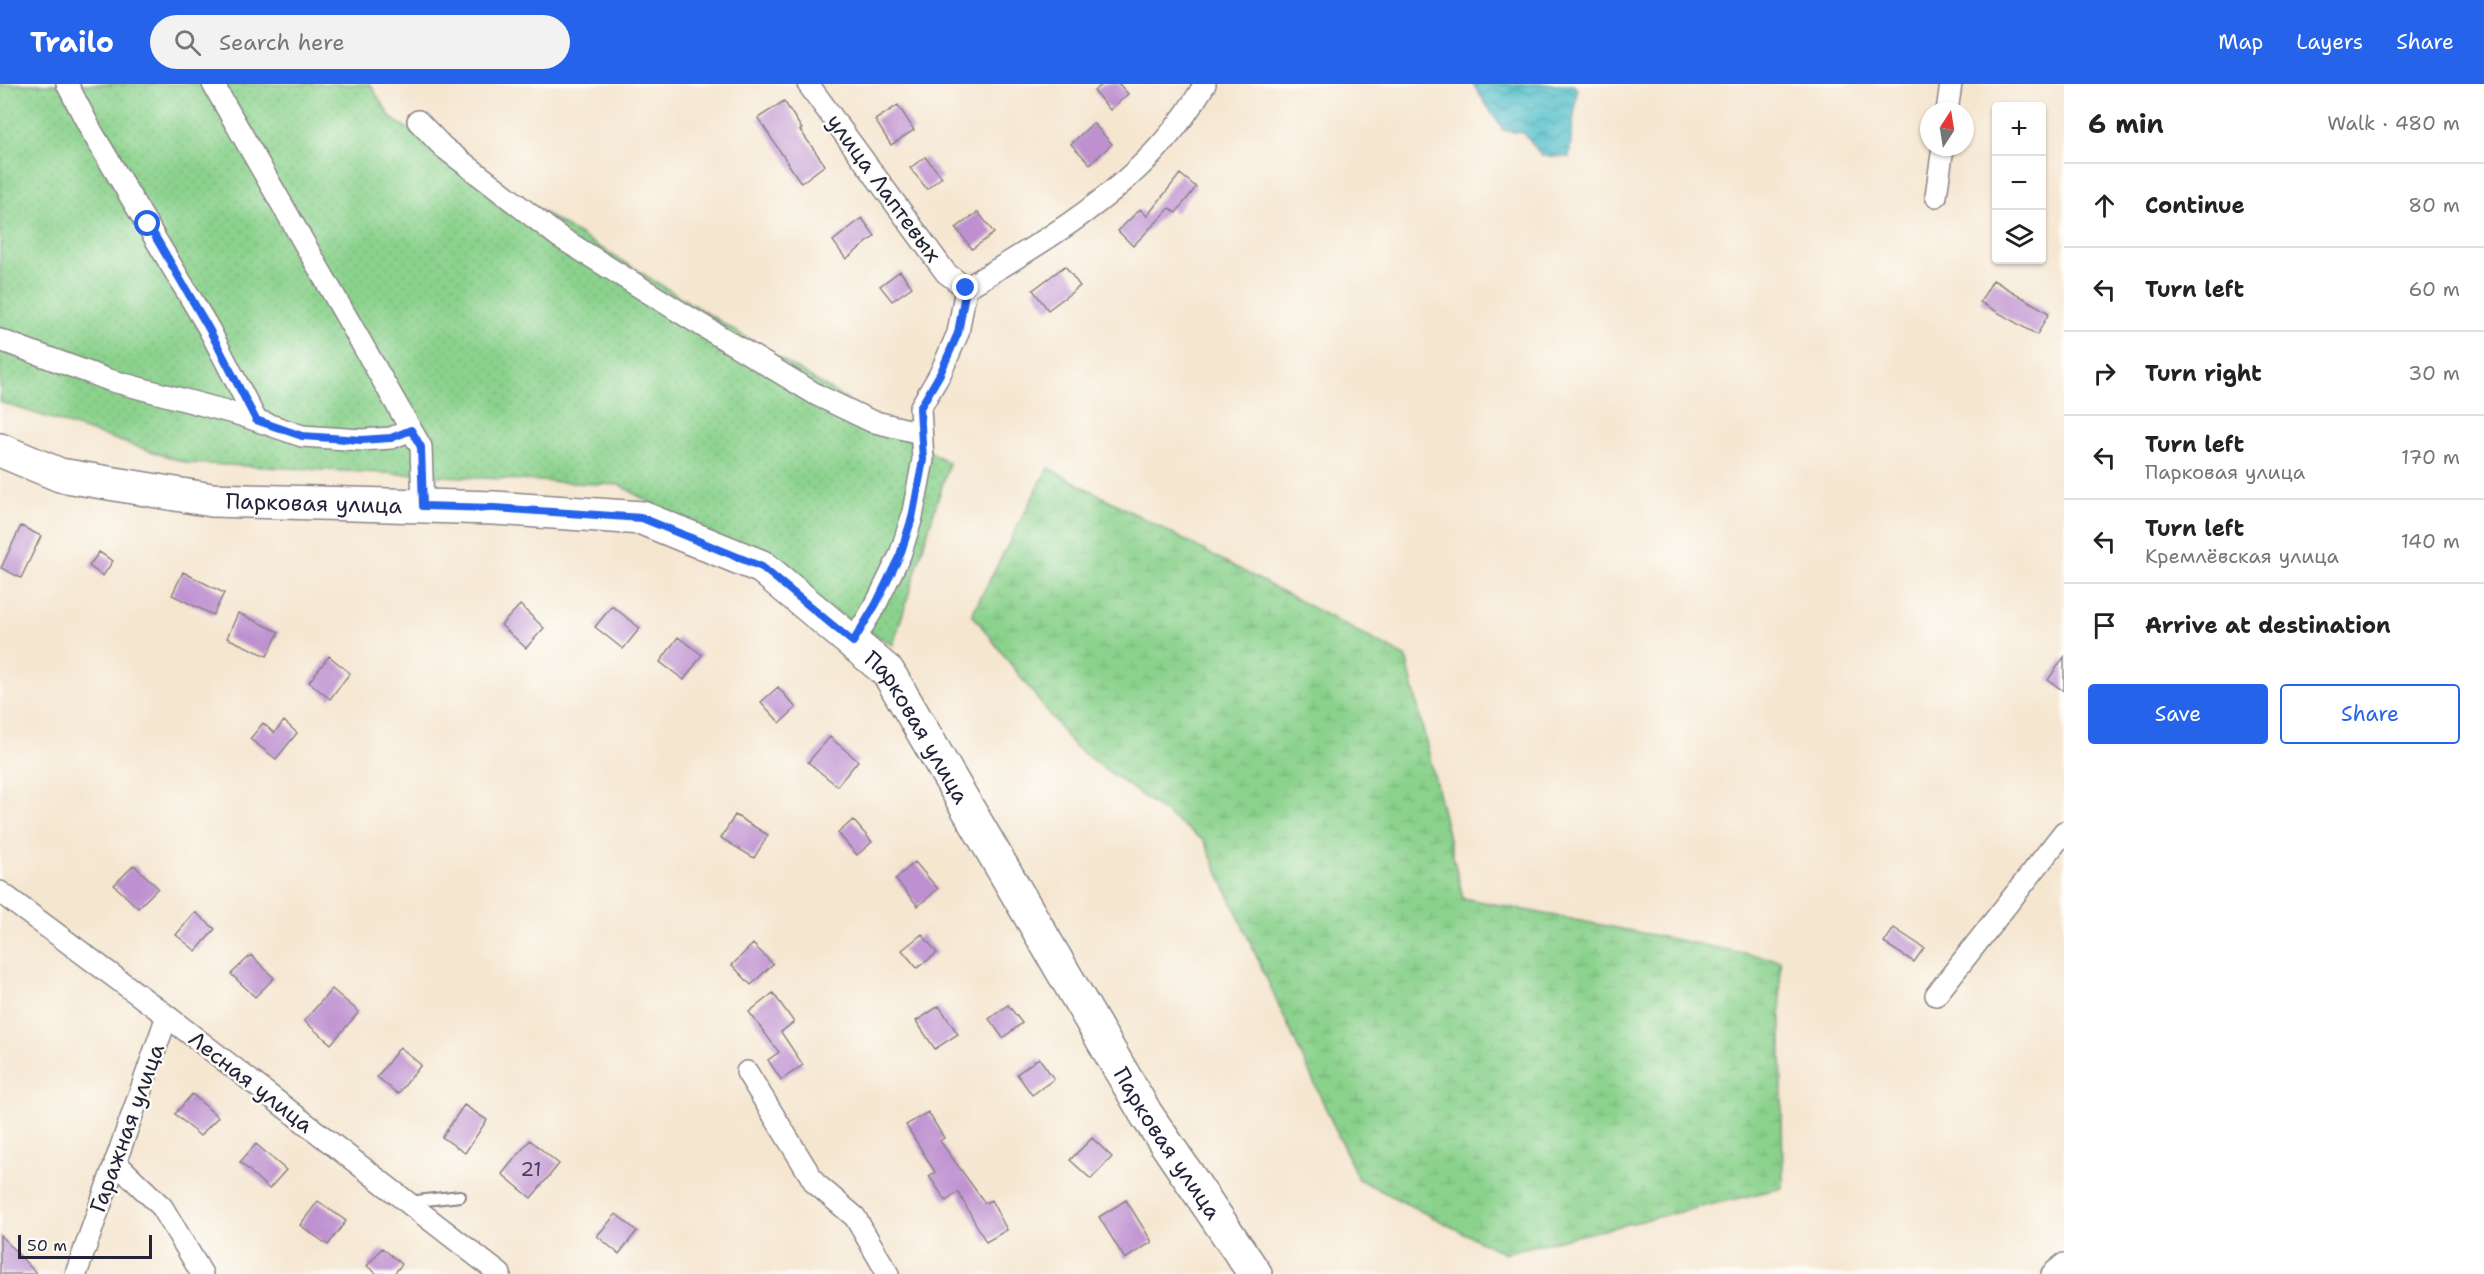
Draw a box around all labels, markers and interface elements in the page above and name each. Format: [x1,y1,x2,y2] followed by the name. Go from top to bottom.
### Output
[150,15,570,69] search box
[30,23,114,61] text: Trailo
[171,26,204,59] icon: search
[219,28,345,57] text: Search here
[2218,28,2263,56] text: Map
[2296,28,2363,56] text: Layers
[2396,28,2454,56] text: Share
[1920,102,1974,156] north arrow
[1992,102,2046,264] map controls
[1992,102,2046,156] button: +
[2088,106,2164,141] text: 6 min
[820,108,948,268] street label: улица Лаптевых
[2327,110,2460,136] text: Walk · 480 m
[1992,156,2046,210] button: −
[2088,189,2121,222] icon: ahead
[2145,191,2245,220] text: Continue
[2408,192,2460,218] text: 80 m
[134,210,160,236] route start
[1992,210,2046,264] button: layers
[2088,273,2121,306] icon: left
[952,274,978,300] route end
[2145,275,2244,304] text: Turn left
[2408,276,2460,302] text: 60 m
[2088,357,2121,390] icon: right
[2145,359,2262,388] text: Turn right
[2408,360,2460,386] text: 30 m
[2145,430,2244,459] text: Turn left
[2088,441,2121,474] icon: left
[2401,444,2460,470] text: 170 m
[2145,459,2305,485] text: Парковая улица
[225,486,403,520] street label: Парковая улица
[2145,514,2244,543] text: Turn left
[2088,525,2121,558] icon: left
[2401,528,2460,554] text: 140 m
[2145,543,2339,569] text: Кремлёвская улица
[2088,609,2121,642] icon: arrive
[2145,611,2391,640] text: Arrive at destination
[859,644,976,809] street label: Парковая улица
[2088,684,2268,744] button: Save
[2280,684,2460,744] button: Share
[183,1024,319,1140] street label: Лесная улица
[83,1039,171,1216] street label: Гаражная улица
[1107,1062,1228,1225] street label: Парковая улица
[520,1156,542,1182] house number: 21
[18,1232,152,1260] scale bar
[27,1235,67,1256] text: 50 m

